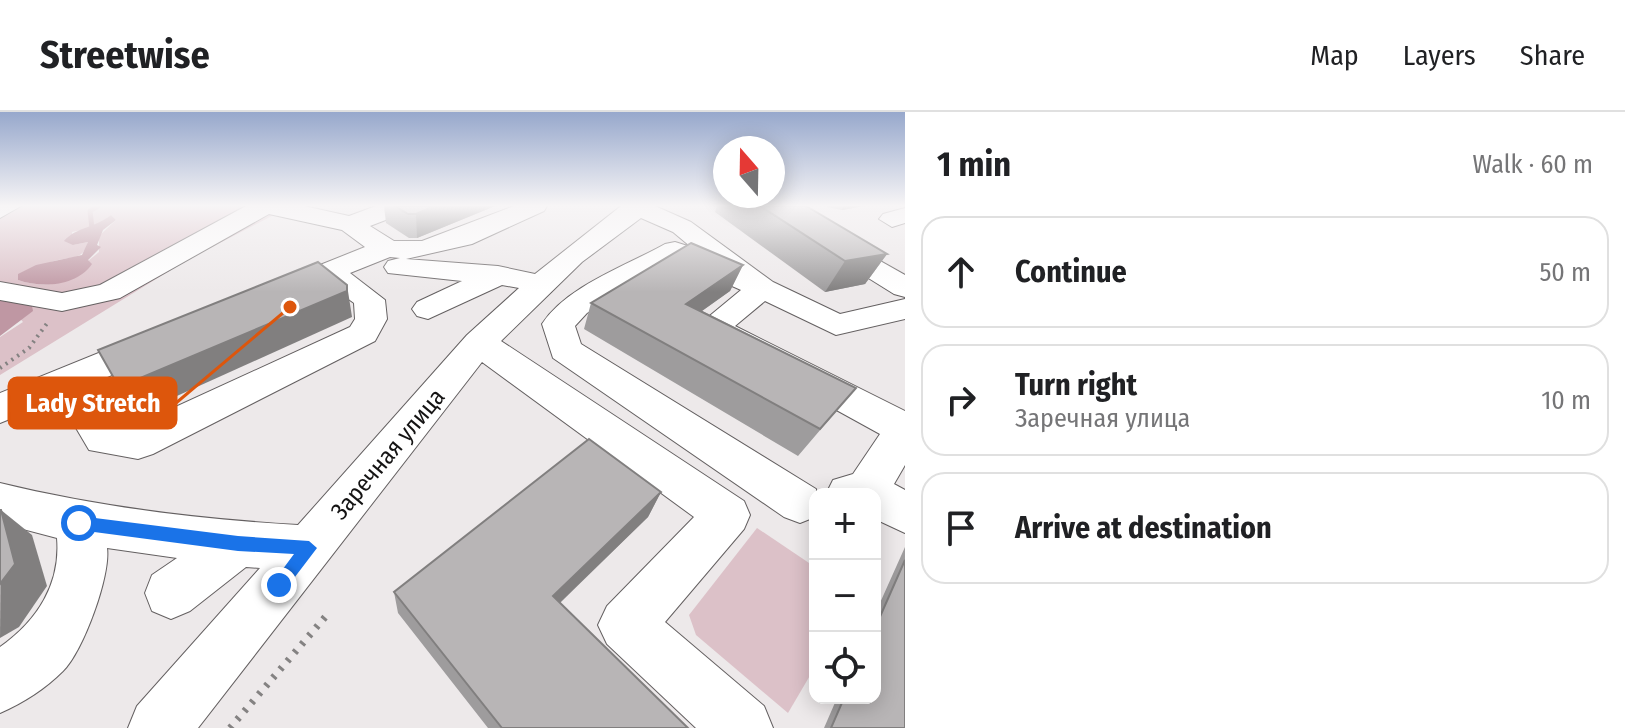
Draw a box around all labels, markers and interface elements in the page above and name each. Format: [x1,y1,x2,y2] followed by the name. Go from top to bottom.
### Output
[40,32,210,78] text: Streetwise
[1310,39,1359,72] text: Map
[1403,39,1476,72] text: Layers
[1520,39,1585,72] text: Share
[713,136,785,208] north arrow
[937,144,1011,185] text: 1 min
[1473,149,1593,180] text: Walk · 60 m
[939,250,983,294] icon: ahead
[1015,254,1127,290] text: Continue
[1539,257,1591,288] text: 50 m
[1015,367,1137,403] text: Turn right
[9,378,176,428] callout: Lady Stretch
[939,378,983,422] icon: right
[325,383,451,525] street label: Заречная улица
[1541,385,1591,416] text: 10 m
[25,388,161,419] text: Lady Stretch
[1015,403,1190,434] text: Заречная улица
[809,488,881,704] map controls
[809,488,881,560] button: +
[61,505,97,541] route start
[939,506,983,550] icon: arrive
[1015,510,1272,546] text: Arrive at destination
[809,560,881,632] button: −
[261,567,297,603] route end
[809,632,881,704] button: locate

